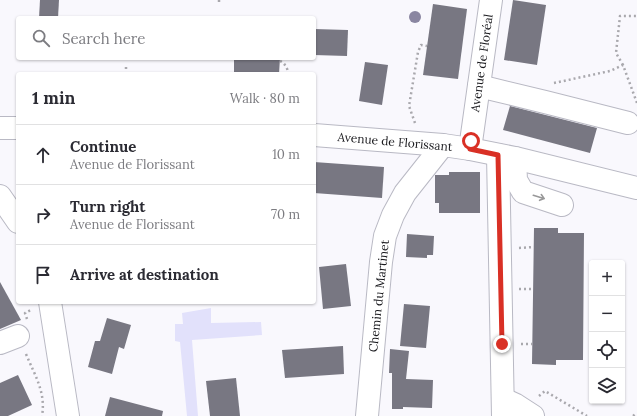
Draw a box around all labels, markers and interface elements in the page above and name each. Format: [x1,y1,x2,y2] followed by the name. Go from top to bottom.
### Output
[467,13,496,114] street label: Avenue de Floréal
[16,16,316,60] search box
[30,27,52,49] icon: search
[62,29,145,48] text: Search here
[32,87,75,109] text: 1 min
[230,90,300,107] text: Walk · 80 m
[336,129,453,154] street label: Avenue de Florissant
[462,132,480,150] route start
[70,137,136,156] text: Continue
[32,144,54,166] icon: ahead
[272,146,300,163] text: 10 m
[70,156,195,173] text: Avenue de Florissant
[533,194,545,202] one-way arrow
[70,197,146,216] text: Turn right
[32,204,54,226] icon: right
[271,206,300,223] text: 70 m
[70,216,195,233] text: Avenue de Florissant
[365,239,392,353] street label: Chemin du Martinet
[589,260,625,404] map controls
[589,260,625,296] button: +
[32,264,54,286] icon: arrive
[70,265,219,284] text: Arrive at destination
[589,296,625,332] button: −
[589,332,625,368] button: locate
[493,335,511,353] route end
[589,368,625,404] button: layers

